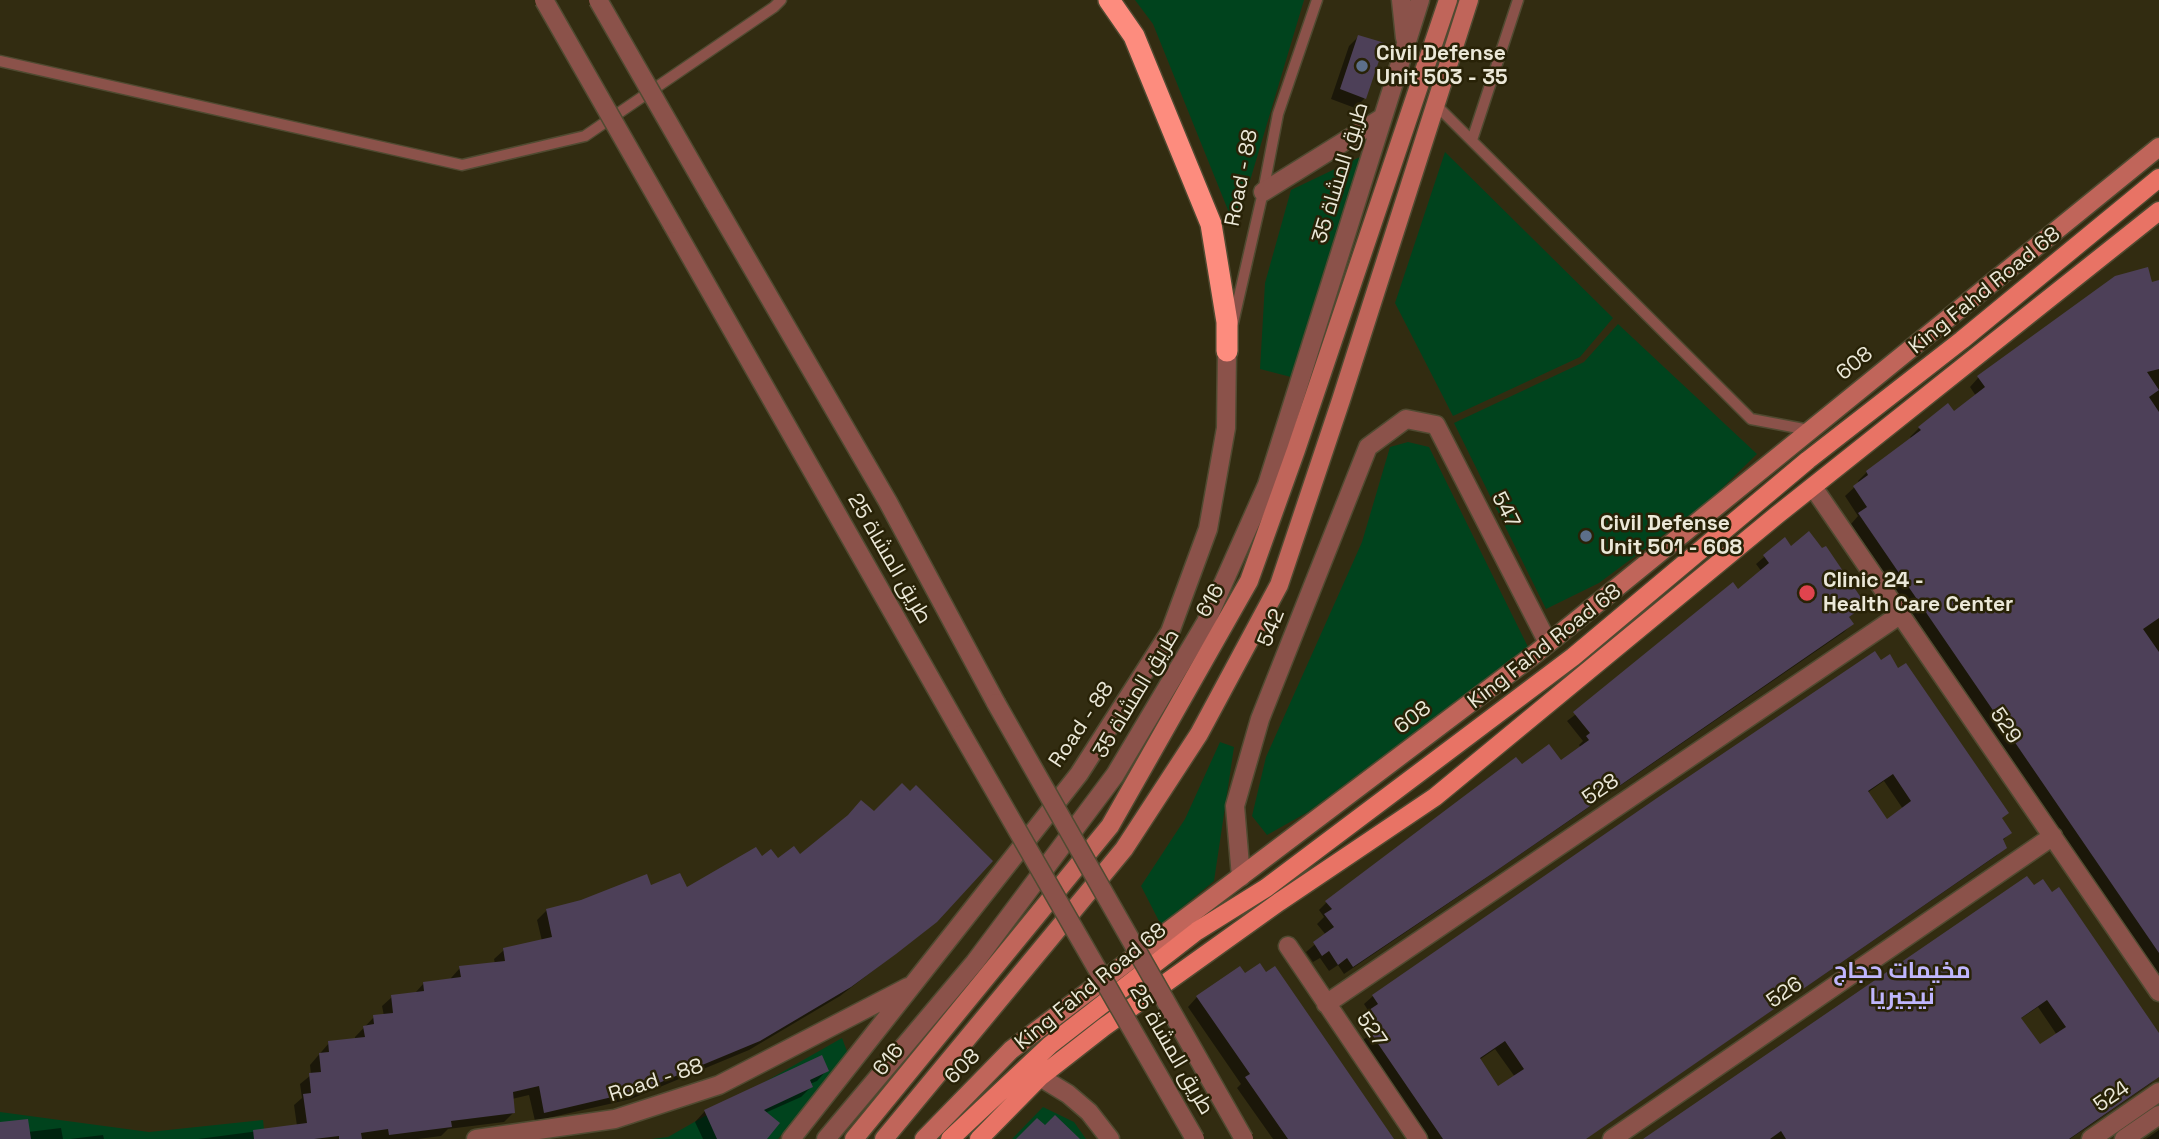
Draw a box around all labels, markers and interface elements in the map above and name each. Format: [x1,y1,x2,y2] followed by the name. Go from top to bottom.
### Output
[1376,41,1508,91] place label: Civil Defense Unit 503 - 35
[1354,58,1370,74] marker: Civil Defense Unit 503 - 35
[1308,99,1374,247] street label: طريق المشاة 35
[1220,127,1264,229] street label: Road - 88
[1904,222,2066,360] street label: King Fahd Road 68
[1832,342,1878,386] street label: 608
[1485,488,1525,532] street label: 547
[842,489,936,629] street label: طريق المشاة 25
[1600,511,1742,561] place label: Civil Defense Unit 501 - 608
[1578,528,1594,544] marker: Civil Defense Unit 501 - 608
[1823,568,2013,618] place label: Clinic 24 - Health Care Center
[1463,579,1627,715] street label: King Fahd Road 68
[1191,580,1231,622] street label: 616
[1797,583,1817,603] marker: Clinic 24 - Health Care Center
[1253,605,1291,651] street label: 542
[1089,625,1185,763] street label: طريق المشاة 35
[1044,677,1120,773] street label: Road - 88
[1390,696,1436,740] street label: 608
[1984,703,2026,749] street label: 529
[1578,769,1624,811] street label: 528
[1010,918,1172,1056] street label: King Fahd Road 68
[1833,958,1971,1012] district label: مخيمات حجاج نيجيريا
[1762,972,1808,1014] street label: 526
[1124,980,1218,1120] street label: طريق المشاة 25
[1350,1008,1392,1052] street label: 527
[868,1039,910,1081] street label: 616
[940,1044,986,1090] street label: 608
[605,1054,707,1108] street label: Road - 88
[2089,1076,2135,1118] street label: 524

